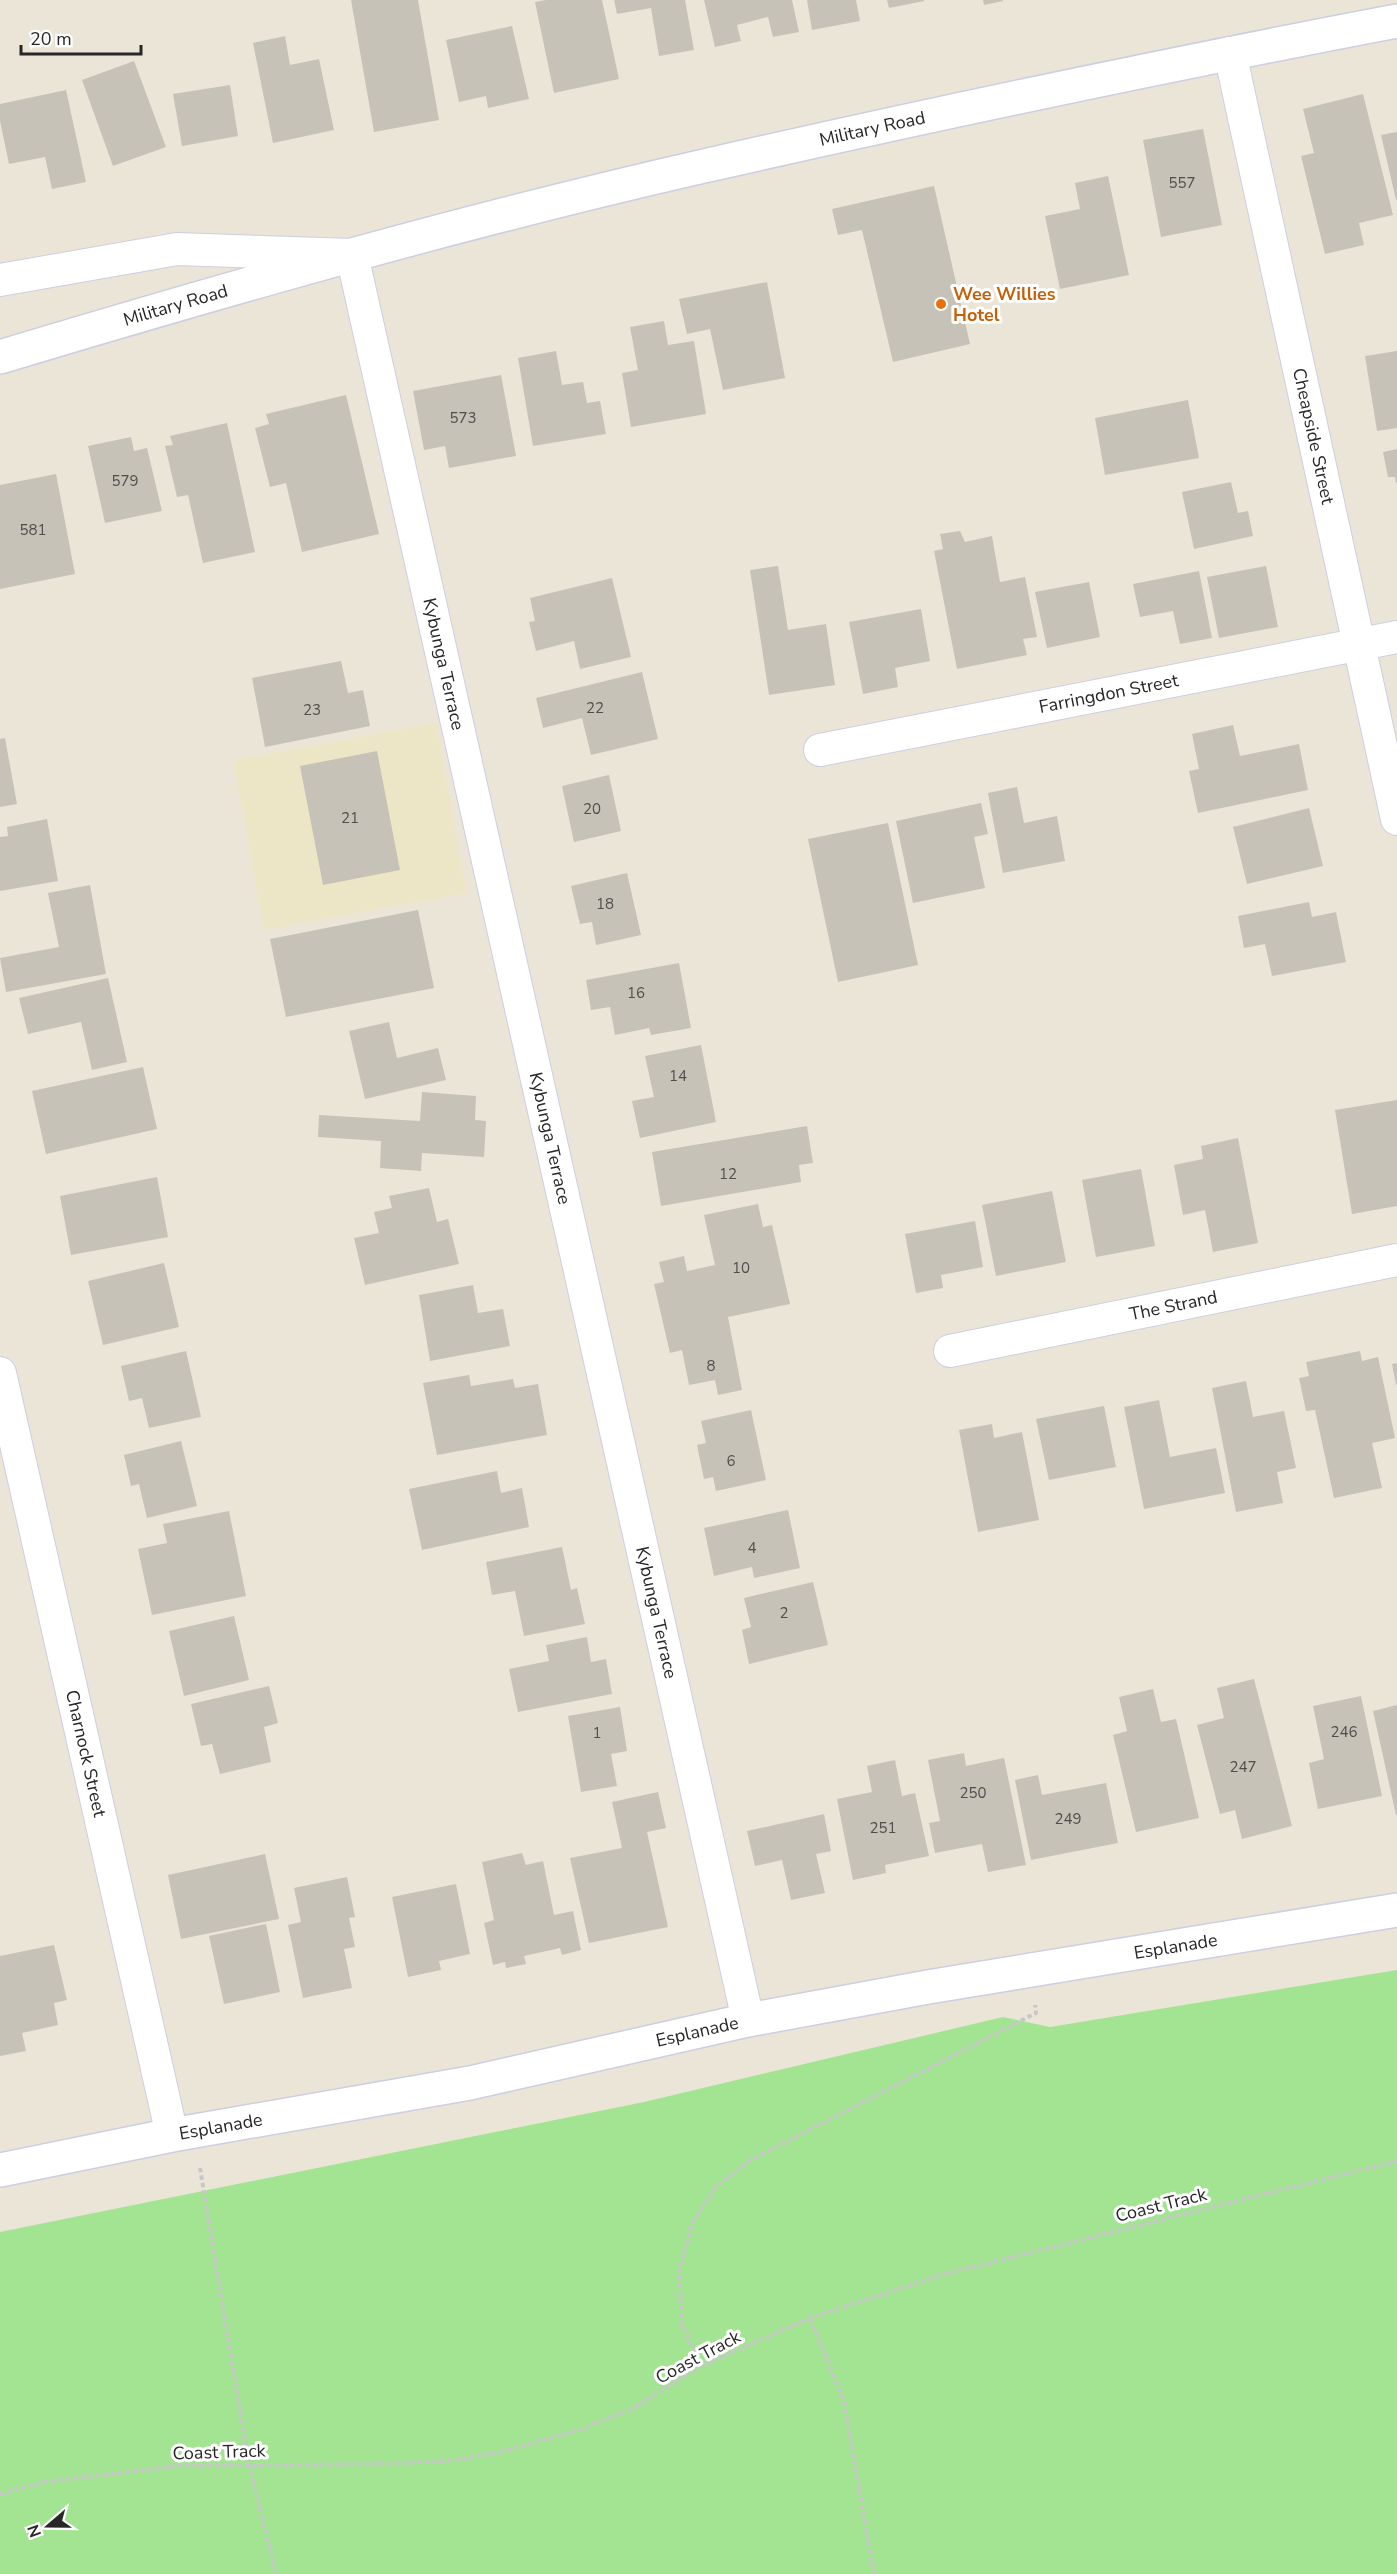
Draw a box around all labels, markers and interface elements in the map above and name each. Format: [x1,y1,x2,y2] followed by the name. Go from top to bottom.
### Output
[21,18,141,56] scale bar
[30,27,72,51] text: 20 m
[817,105,927,152] street label: Military Road
[1168,173,1196,193] house number: 557
[120,279,231,332] street label: Military Road
[953,282,1056,327] place label: Wee Willies Hotel
[934,297,948,311] marker: Wee Willies Hotel
[1287,366,1340,507] street label: Cheapside Street
[449,408,477,428] house number: 573
[111,471,139,491] house number: 579
[19,520,47,540] house number: 581
[417,596,470,732] street label: Kybunga Terrace
[1037,668,1181,719] street label: Farringdon Street
[586,698,604,718] house number: 22
[303,700,321,720] house number: 23
[583,799,601,819] house number: 20
[341,808,359,828] house number: 21
[596,894,614,914] house number: 18
[627,983,645,1003] house number: 16
[669,1066,687,1086] house number: 14
[524,1070,577,1207] street label: Kybunga Terrace
[719,1164,737,1184] house number: 12
[732,1258,750,1278] house number: 10
[1127,1285,1220,1326] street label: The Strand
[706,1356,716,1376] house number: 8
[726,1451,736,1471] house number: 6
[747,1538,757,1558] house number: 4
[630,1544,683,1681] street label: Kybunga Terrace
[779,1603,789,1623] house number: 2
[60,1687,112,1820] street label: Charnock Street
[1330,1722,1358,1742] house number: 246
[592,1723,602,1743] house number: 1
[1229,1757,1257,1777] house number: 247
[959,1783,987,1803] house number: 250
[1054,1809,1082,1829] house number: 249
[869,1818,897,1838] house number: 251
[1132,1928,1219,1965] street label: Esplanade
[653,2010,741,2053] street label: Esplanade
[177,2107,264,2146] street label: Esplanade
[1113,2182,1210,2228] street label: Coast Track
[651,2324,746,2389] street label: Coast Track
[172,2438,267,2466] street label: Coast Track
[18,2496,78,2556] north arrow
[22,2521,47,2540] text: N

